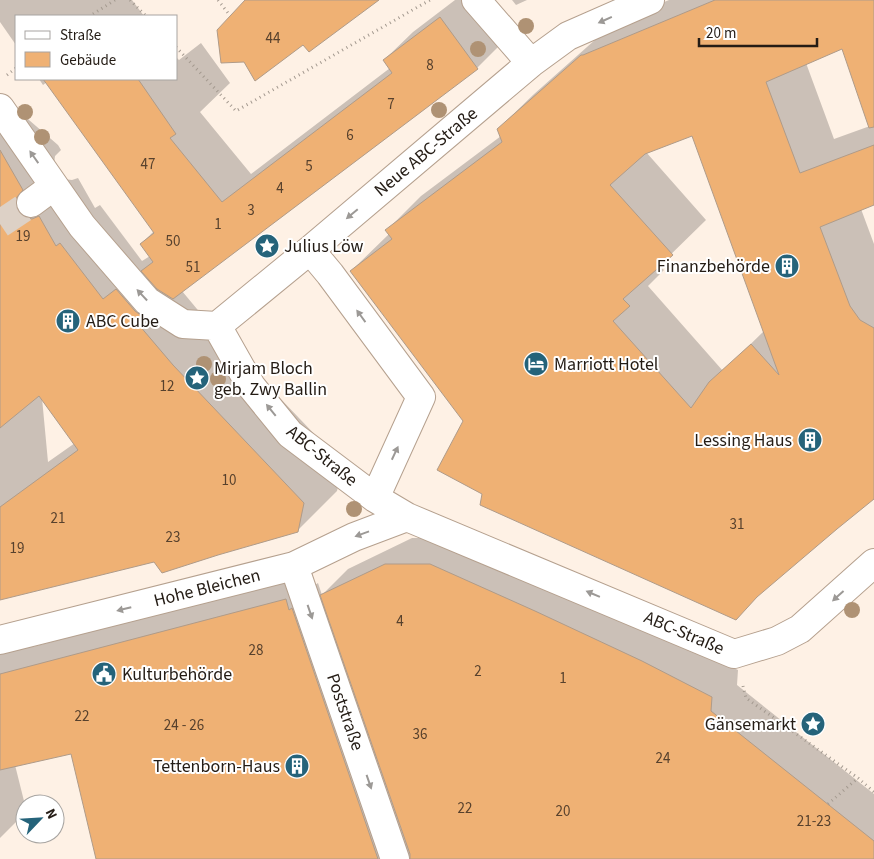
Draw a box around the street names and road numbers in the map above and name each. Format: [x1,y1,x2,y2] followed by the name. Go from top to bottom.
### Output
[369,101,483,203] street label: Neue ABC-Straße
[281,420,363,492] street label: ABC-Straße
[151,563,263,613] street label: Hohe Bleichen
[640,605,728,661] street label: ABC-Straße
[320,670,370,754] street label: Poststraße

